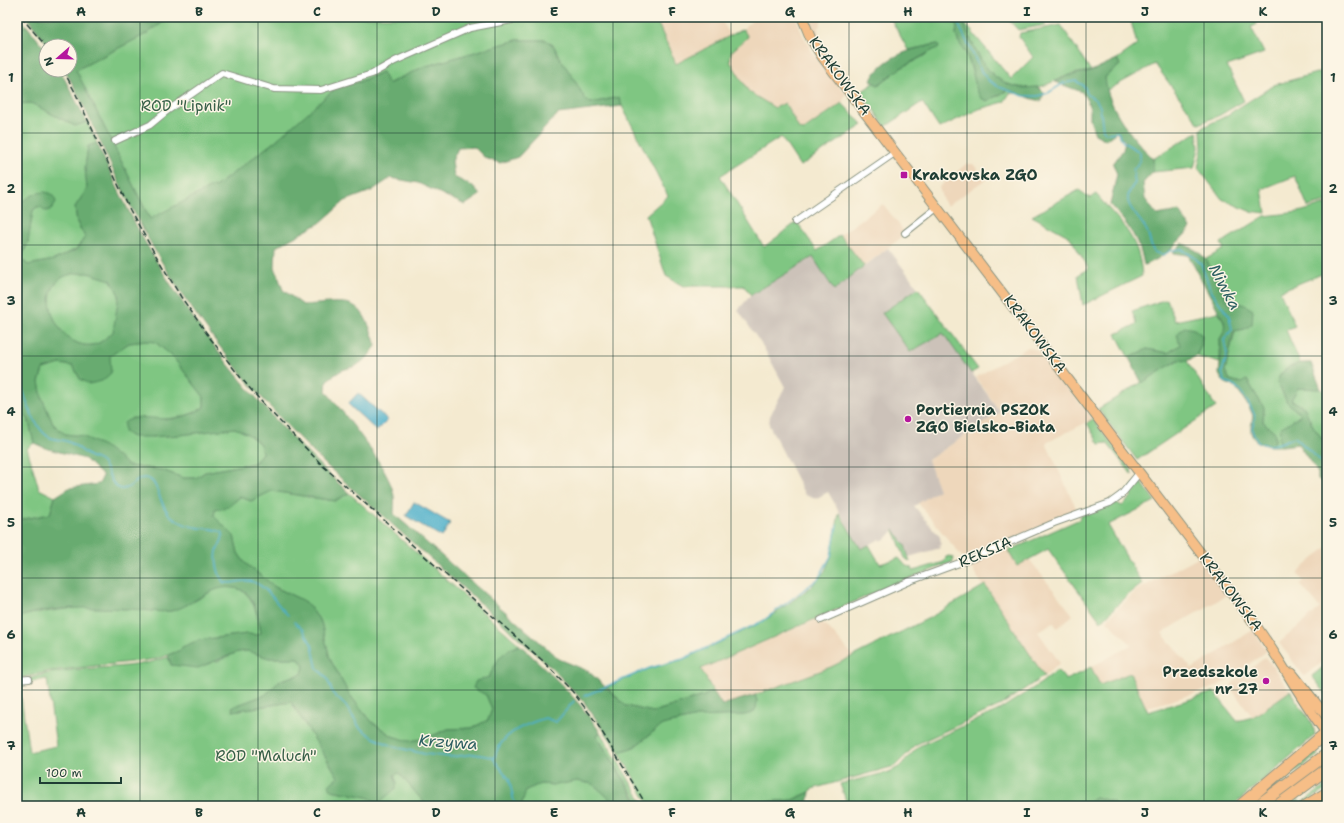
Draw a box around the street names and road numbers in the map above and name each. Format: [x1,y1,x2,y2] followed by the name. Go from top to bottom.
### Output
[805,32,876,120] street label: KRAKOWSKA
[999,291,1071,377] street label: KRAKOWSKA
[955,532,1015,572] street label: REKSIA
[1195,549,1267,635] street label: KRAKOWSKA

